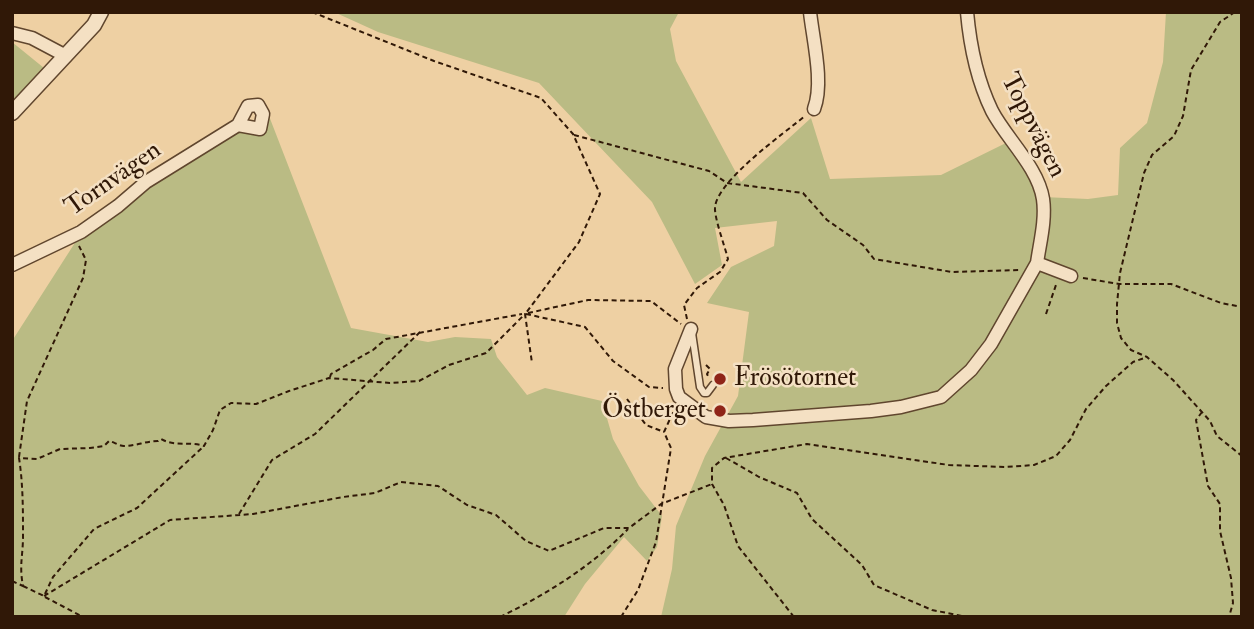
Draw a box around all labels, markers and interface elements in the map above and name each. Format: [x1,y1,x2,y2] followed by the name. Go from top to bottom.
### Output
[992,68,1072,184] street label: Toppvägen
[60,136,168,224] street label: Tornvägen
[734,363,856,395] place label: Frösötornet
[712,371,728,387] marker: Frösötornet
[602,395,706,427] place label: Östberget
[712,403,728,419] marker: Östberget

